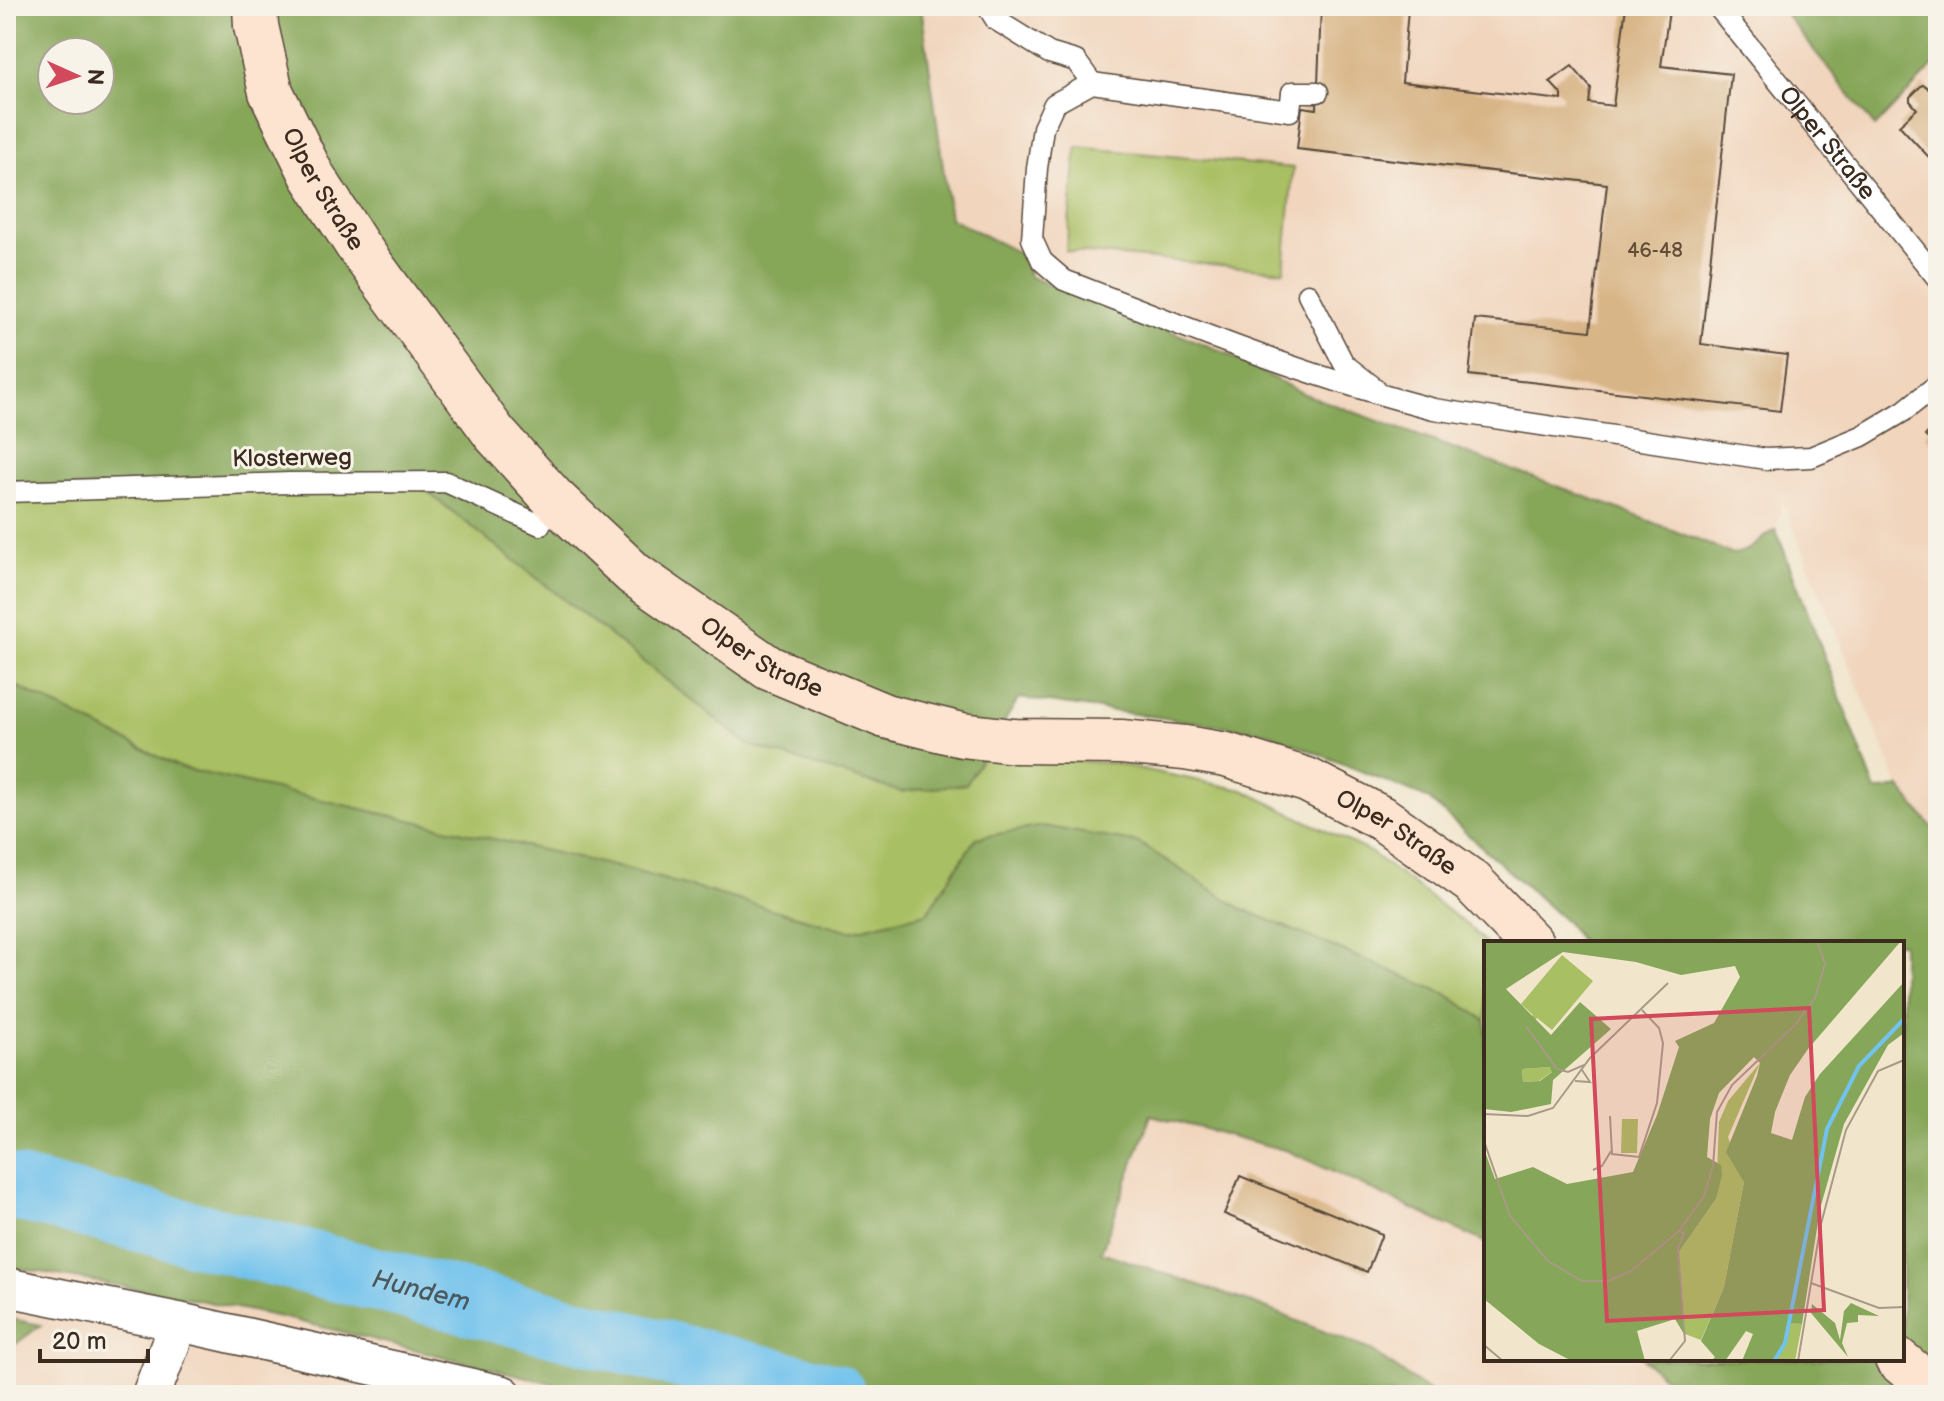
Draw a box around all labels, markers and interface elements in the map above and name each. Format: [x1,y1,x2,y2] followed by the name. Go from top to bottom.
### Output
[36,36,116,116] north arrow
[81,68,108,86] text: N
[1773,80,1882,205] street label: Olper Straße
[276,123,371,256] street label: Olper Straße
[1627,239,1683,263] house number: 46-48
[232,442,352,474] street label: Klosterweg
[695,610,828,703] street label: Olper Straße
[1331,783,1463,881] street label: Olper Straße
[1484,941,1904,1361] inset map
[369,1264,473,1318] water label: Hundem
[40,1313,148,1363] scale bar
[52,1327,107,1356] text: 20 m

